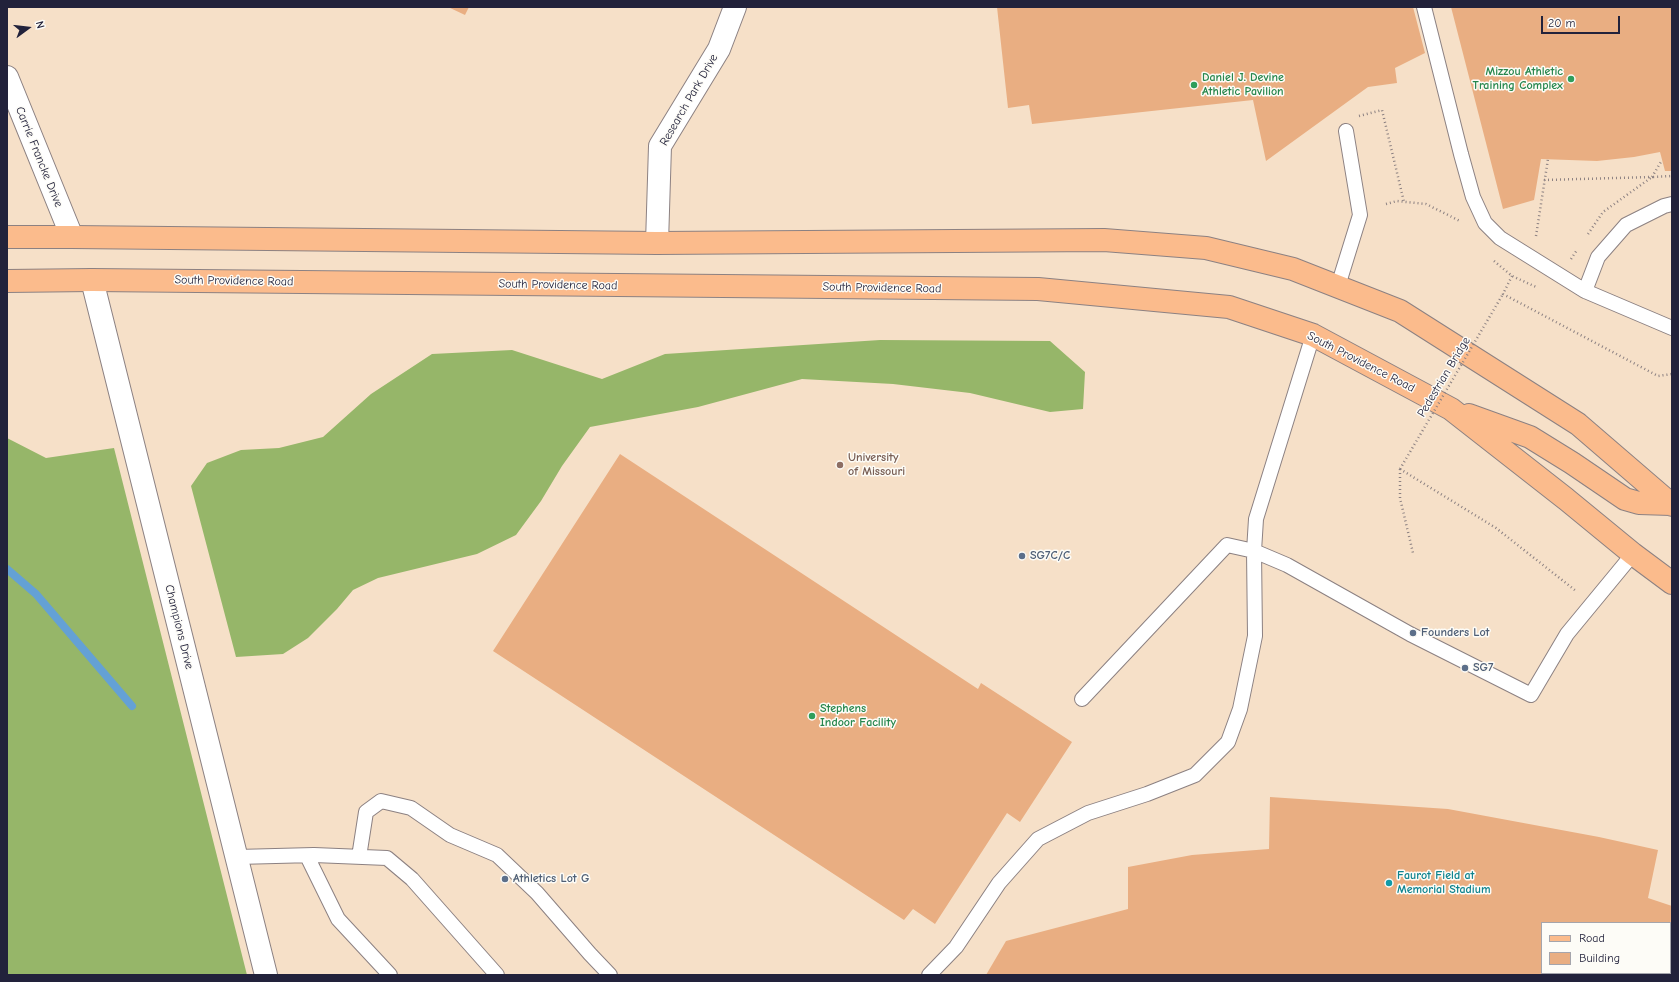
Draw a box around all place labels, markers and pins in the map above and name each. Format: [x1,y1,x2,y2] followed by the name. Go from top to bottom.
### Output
[1473,65,1563,93] place label: Mizzou Athletic Training Complex
[1202,71,1284,99] place label: Daniel J. Devine Athletic Pavilion
[1566,74,1576,84] marker: Mizzou Athletic Training Complex
[1189,80,1199,90] marker: Daniel J. Devine Athletic Pavilion
[848,451,905,479] place label: University of Missouri
[835,460,845,470] marker: University of Missouri
[1030,549,1070,563] place label: SG7C/C
[1017,551,1027,561] marker: SG7C/C
[1421,626,1490,640] place label: Founders Lot
[1408,628,1418,638] marker: Founders Lot
[1473,661,1493,675] place label: SG7
[1460,663,1470,673] marker: SG7
[820,702,896,730] place label: Stephens Indoor Facility
[807,711,817,721] marker: Stephens Indoor Facility
[1397,869,1491,897] place label: Faurot Field at Memorial Stadium
[513,872,589,886] place label: Athletics Lot G
[500,874,510,884] marker: Athletics Lot G
[1384,878,1394,888] marker: Faurot Field at Memorial Stadium

